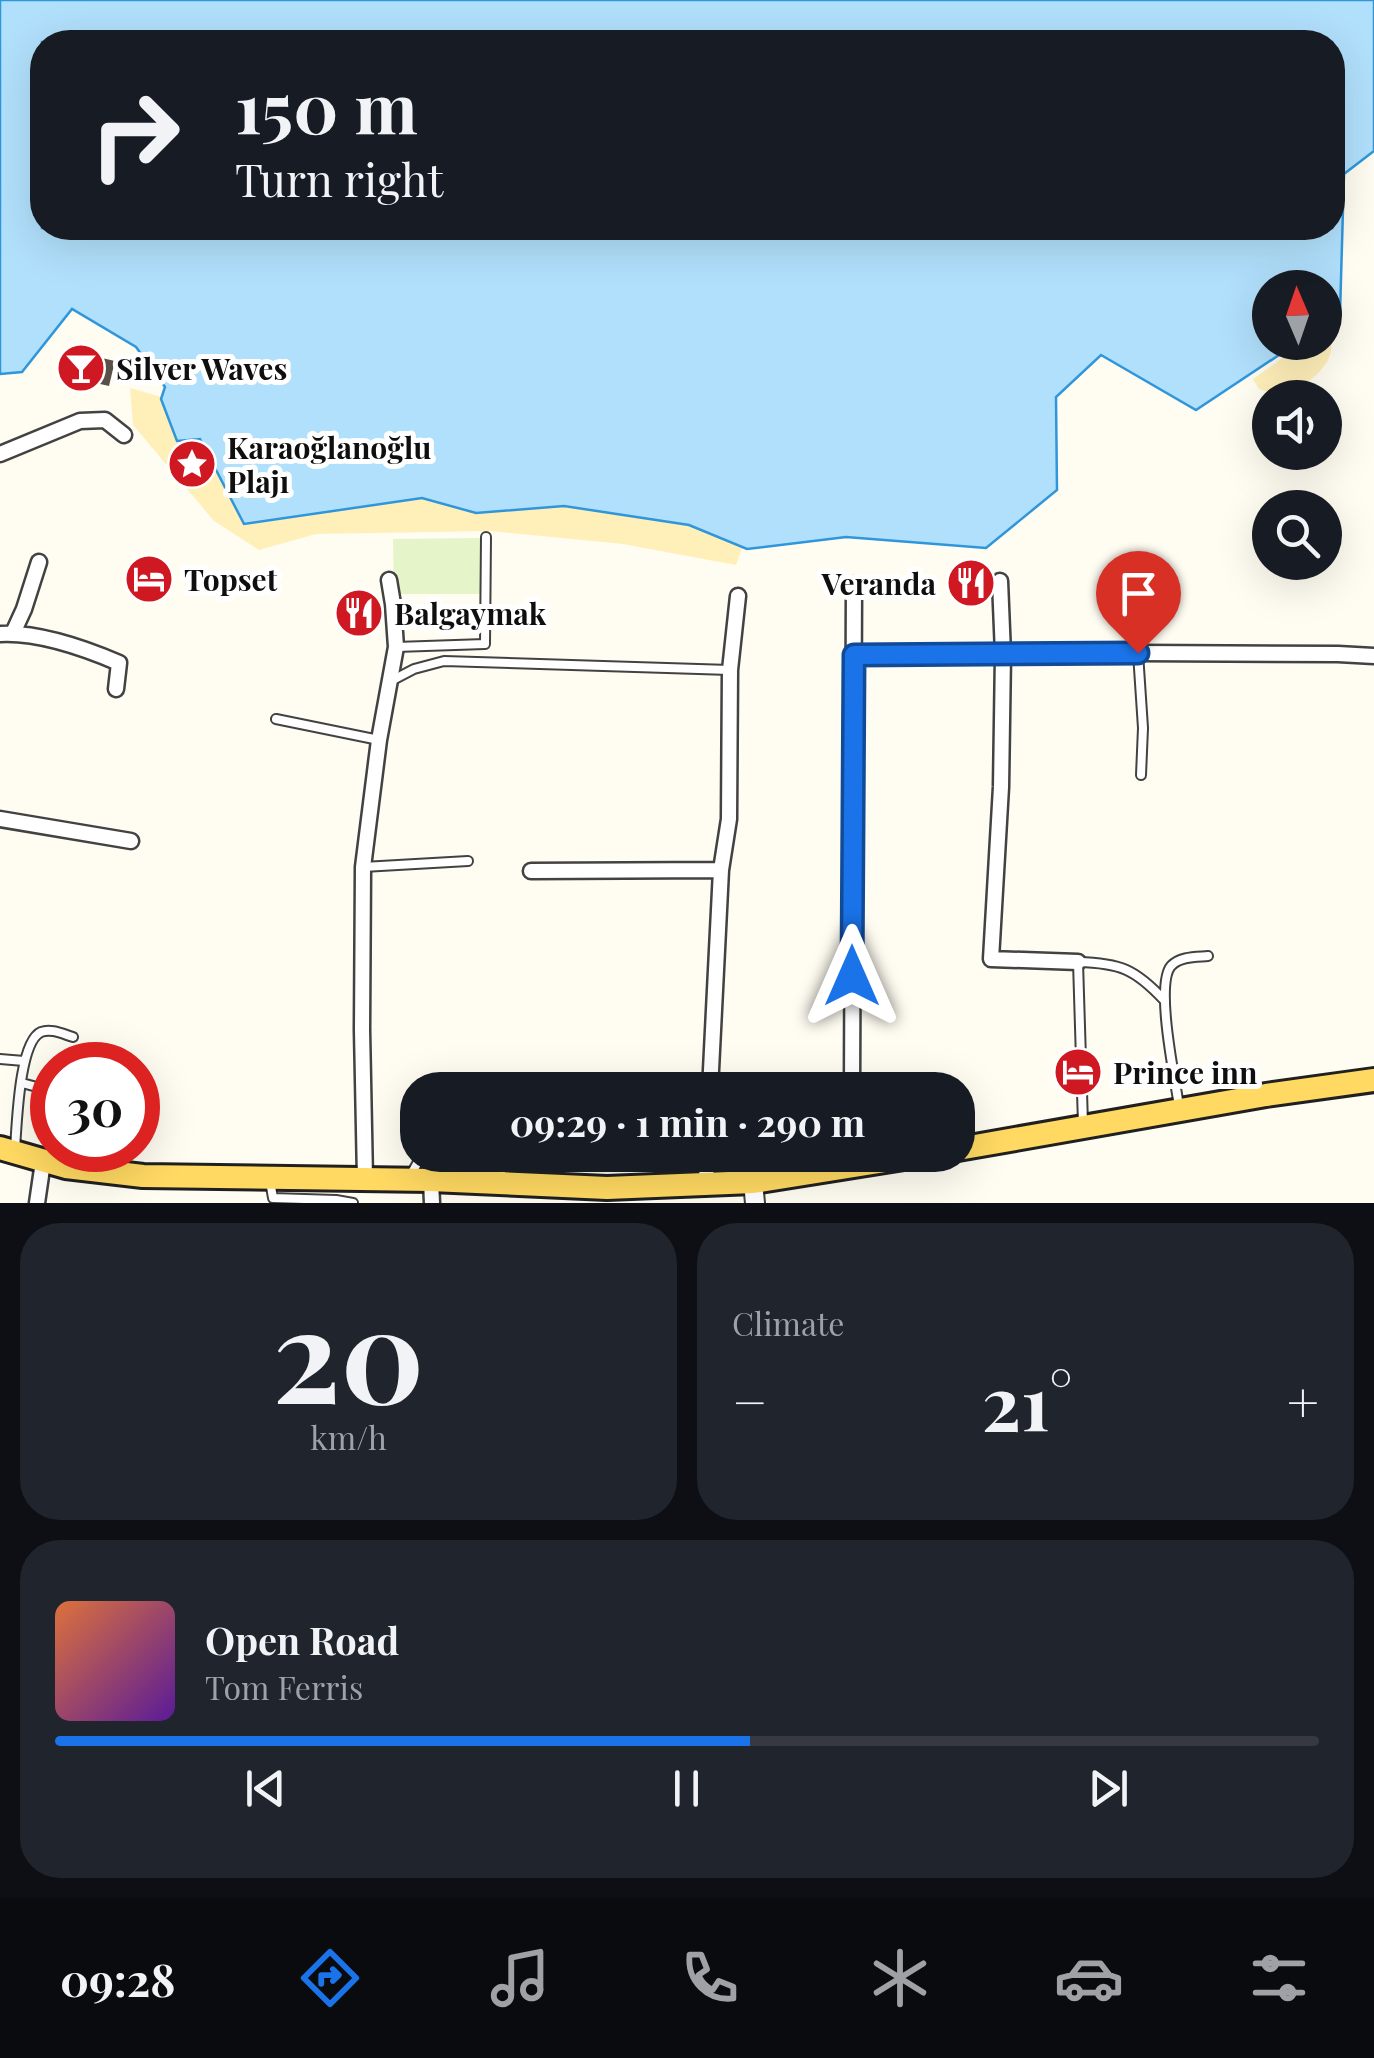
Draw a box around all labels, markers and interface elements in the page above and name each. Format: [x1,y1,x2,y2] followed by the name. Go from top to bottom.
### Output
[235,58,418,152] text: 150 m
[70,70,200,200] icon: right
[235,148,443,208] text: Turn right
[1252,270,1342,360] north arrow
[1252,270,1342,580] map controls
[55,342,107,394] bar icon: Silver Waves
[116,348,287,388] place label: Silver Waves
[1252,380,1342,470] button: sound
[227,427,431,501] place label: Karaoğlanoğlu Plajı
[166,438,218,490] place icon: Karaoğlanoğlu Plajı
[1252,490,1342,580] button: search
[1096,551,1181,654] pin
[123,553,175,605] hotel icon: Topset
[945,557,997,609] restaurant icon: Veranda
[184,559,278,599] place label: Topset
[821,563,936,603] place label: Veranda
[1111,566,1166,621] icon: arrive
[333,587,385,639] restaurant icon: Balgaymak
[394,593,547,633] place label: Balgaymak
[800,924,904,1028] position arrow
[30,1042,160,1172] speed limit sign: 30
[1052,1046,1104,1098] hotel icon: Prince inn
[1113,1052,1258,1092] place label: Prince inn
[510,1096,865,1147] text: 09:29 · 1 min · 290 m
[273,1263,424,1437] text: 20
[732,1301,844,1344] text: Climate
[982,1350,1073,1450] text: 21°
[732,1363,768,1437] text: −
[1287,1363,1319,1437] text: +
[310,1415,387,1458] text: km/h
[205,1614,399,1665] text: Open Road
[205,1665,363,1708] text: Tom Ferris
[238,1761,293,1816] icon: previous
[659,1761,714,1816] icon: pause
[1081,1761,1136,1816] icon: next
[295,1943,365,2013] icon: directions
[485,1943,555,2013] icon: music
[675,1943,745,2013] icon: phone
[865,1943,935,2013] icon: climate
[1054,1943,1124,2013] icon: car
[1244,1943,1314,2013] icon: filters
[60,1948,176,2008] text: 09:28

